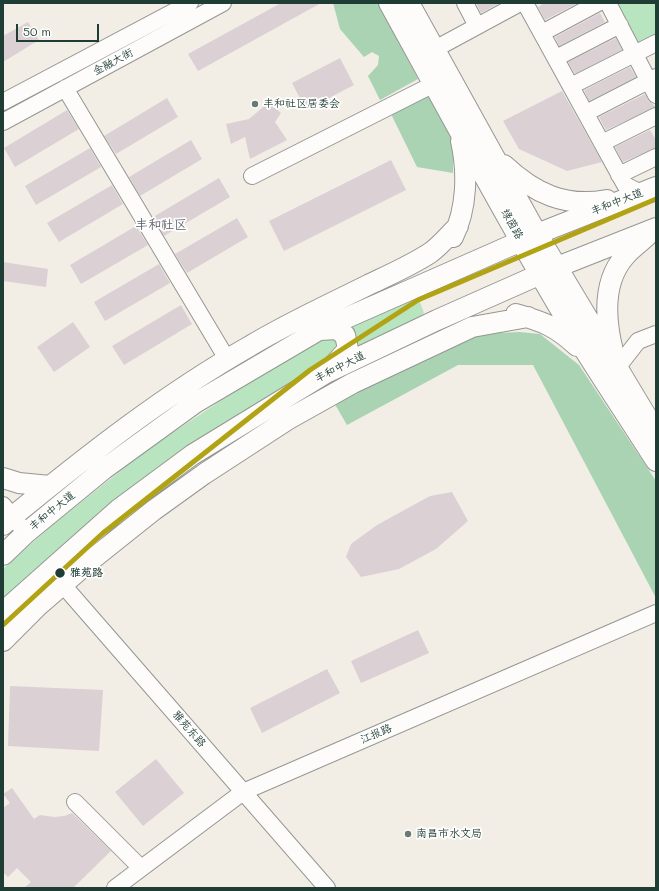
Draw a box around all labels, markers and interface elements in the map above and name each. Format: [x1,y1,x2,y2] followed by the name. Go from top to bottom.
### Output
[18,16,101,42] scale bar
[23,23,51,39] text: 50 m
[90,46,136,78] street label: 金融大街
[263,97,340,111] place label: 丰和社区居委会
[250,99,260,109] marker: 丰和社区居委会
[589,186,645,218] street label: 丰和中大道
[498,206,526,242] street label: 绿茵路
[135,217,187,233] district label: 丰和社区
[313,349,367,385] street label: 丰和中大道
[26,489,78,533] street label: 丰和中大道
[53,566,67,580] marker: 雅苑路
[70,566,103,580] place label: 雅苑路
[170,708,208,750] street label: 雅苑东路
[358,721,394,747] street label: 江报路
[416,827,482,841] place label: 南昌市水文局
[403,829,413,839] marker: 南昌市水文局

